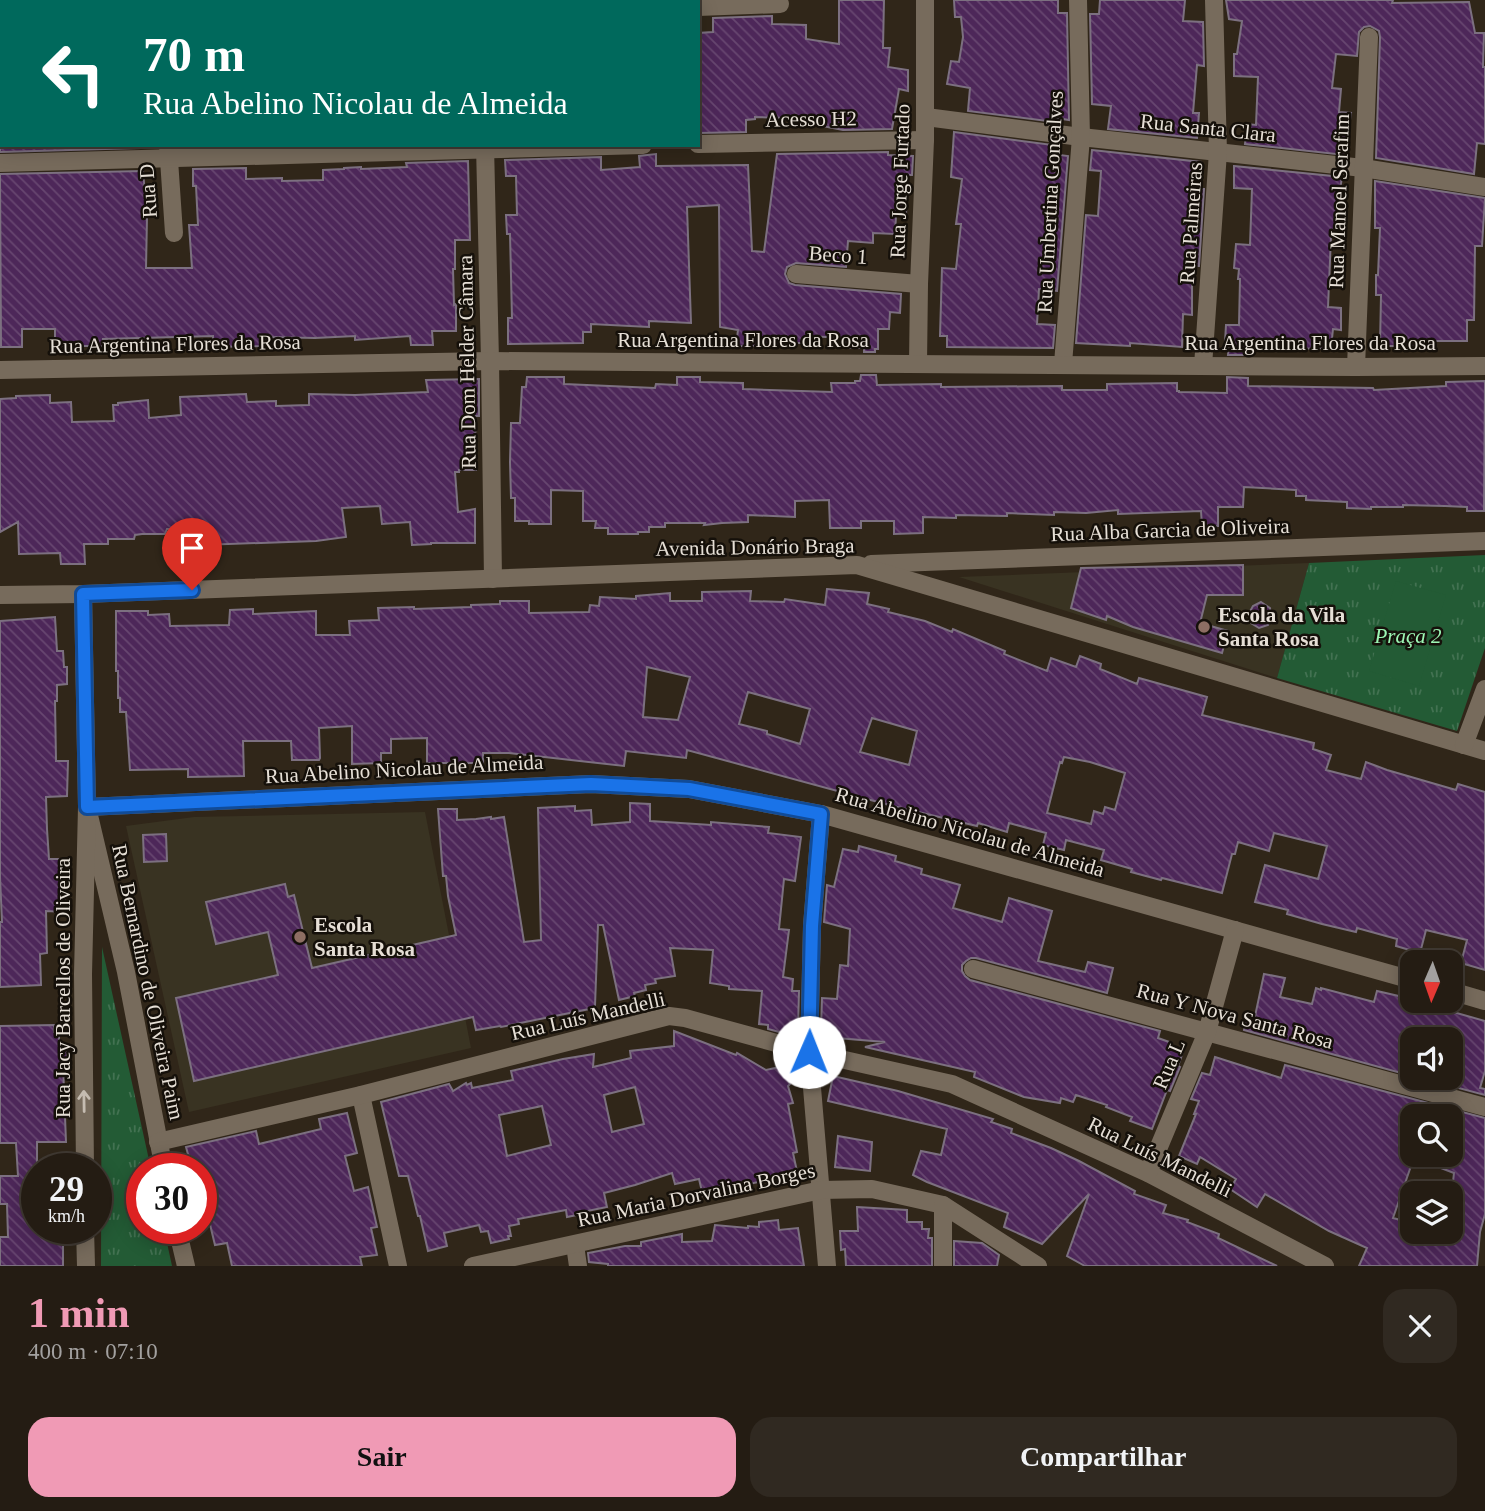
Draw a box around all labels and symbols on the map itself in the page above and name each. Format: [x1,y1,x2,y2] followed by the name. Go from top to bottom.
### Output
[1032,90,1068,314] street label: Rua Umbertina Gonçalves
[885,103,915,259] street label: Rua Jorge Furtado
[765,106,857,132] street label: Acesso H2
[1139,109,1278,147] street label: Rua Santa Clara
[1324,113,1354,289] street label: Rua Manoel Serafim
[1175,161,1207,285] street label: Rua Palmeiras
[134,163,162,219] street label: Rua D
[808,241,868,269] street label: Beco 1
[453,254,481,469] street label: Rua Dom Helder Câmara
[617,328,869,352] street label: Rua Argentina Flores da Rosa
[49,330,302,358] street label: Rua Argentina Flores da Rosa
[1184,331,1436,355] street label: Rua Argentina Flores da Rosa
[1050,514,1291,546] street label: Rua Alba Garcia de Oliveira
[162,518,222,590] pin
[655,533,855,561] street label: Avenida Donário Braga
[1218,603,1346,651] place label: Escola da Vila Santa Rosa
[1196,619,1212,635] marker: Escola da Vila Santa Rosa
[1373,624,1442,648] park label: Praça 2
[264,750,544,788] street label: Rua Abelino Nicolau de Almeida
[833,782,1108,882] street label: Rua Abelino Nicolau de Almeida
[107,842,189,1122] street label: Rua Bernardino de Oliveira Paim
[51,857,75,1118] street label: Rua Jacy Barcellos de Oliveira
[314,913,415,961] place label: Escola Santa Rosa
[292,929,308,945] marker: Escola Santa Rosa
[1400,950,1463,1013] north arrow
[1134,978,1337,1054] street label: Rua Y Nova Santa Rosa
[509,987,668,1045] street label: Rua Luís Mandelli
[772,1015,846,1089] position arrow
[1148,1035,1190,1093] street label: Rua L
[77,1090,91,1113] one-way arrow
[1084,1112,1236,1202] street label: Rua Luís Mandelli
[126,1153,217,1244] speed limit sign: 30
[575,1158,817,1232] street label: Rua Maria Dorvalina Borges

